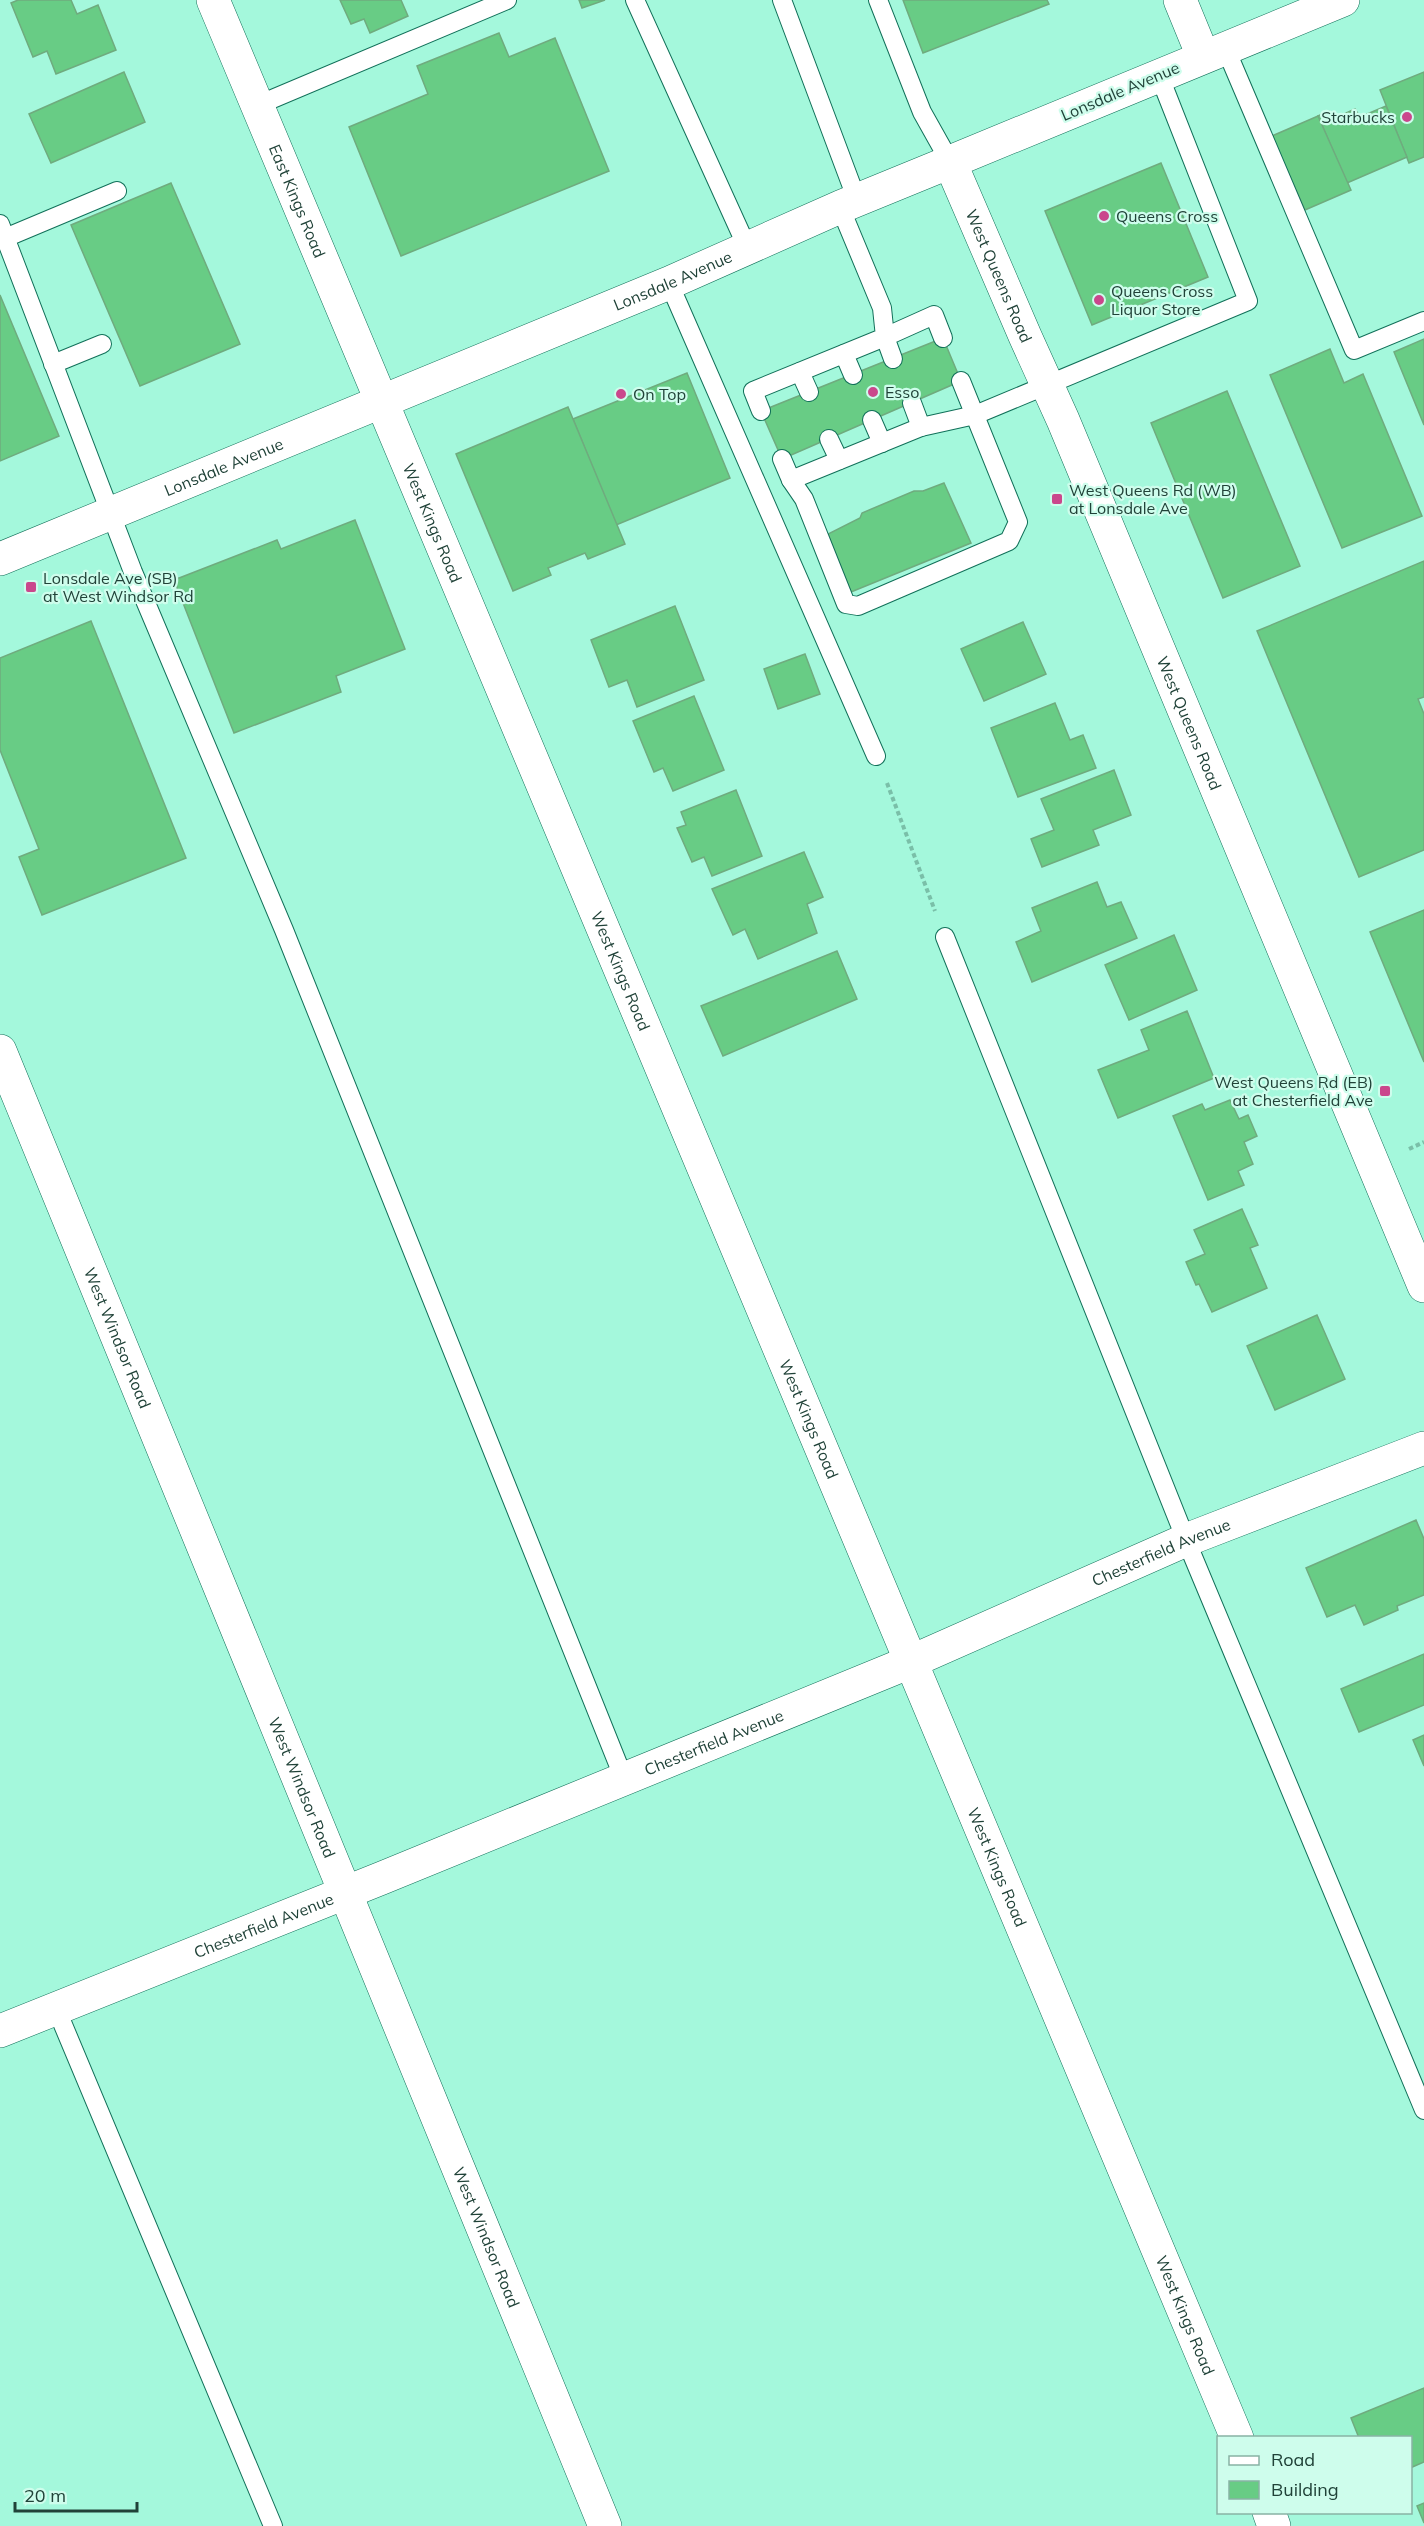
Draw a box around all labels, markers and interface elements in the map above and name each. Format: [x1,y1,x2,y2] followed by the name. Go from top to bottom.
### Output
[1058,57,1182,125] street label: Lonsdale Avenue
[1321,107,1395,127] place label: Starbucks
[1400,110,1414,124] marker: Starbucks
[265,141,330,261] street label: East Kings Road
[962,206,1037,346] street label: West Queens Road
[1116,206,1218,226] place label: Queens Cross
[1097,209,1111,223] marker: Queens Cross
[611,246,735,315] street label: Lonsdale Avenue
[1111,281,1213,319] place label: Queens Cross Liquor Store
[1092,293,1106,307] marker: Queens Cross Liquor Store
[885,382,919,402] place label: Esso
[633,384,686,404] place label: On Top
[866,385,880,399] marker: Esso
[614,387,628,401] marker: On Top
[161,433,286,500] street label: Lonsdale Avenue
[399,460,466,585] street label: West Kings Road
[1069,480,1237,518] place label: West Queens Rd (WB) at Lonsdale Ave
[1050,492,1064,506] marker: West Queens Rd (WB) at Lonsdale Ave
[43,568,194,606] place label: Lonsdale Ave (SB) at West Windsor Rd
[24,580,38,594] marker: Lonsdale Ave (SB) at West Windsor Rd
[1153,653,1226,793] street label: West Queens Road
[587,908,655,1034] street label: West Kings Road
[1214,1072,1373,1110] place label: West Queens Rd (EB) at Chesterfield Ave
[1378,1084,1392,1098] marker: West Queens Rd (EB) at Chesterfield Ave
[80,1265,155,1411] street label: West Windsor Road
[775,1356,843,1482] street label: West Kings Road
[1089,1514,1233,1590] street label: Chesterfield Avenue
[641,1705,786,1780] street label: Chesterfield Avenue
[264,1714,340,1861] street label: West Windsor Road
[963,1804,1031,1930] street label: West Kings Road
[191,1888,336,1962] street label: Chesterfield Avenue
[449,2164,524,2310] street label: West Windsor Road
[1151,2252,1219,2378] street label: West Kings Road
[1217,2436,1412,2514] legend
[1271,2448,1315,2471] text: Road
[15,2475,136,2513] scale bar
[1271,2478,1339,2501] text: Building
[24,2484,66,2507] text: 20 m

